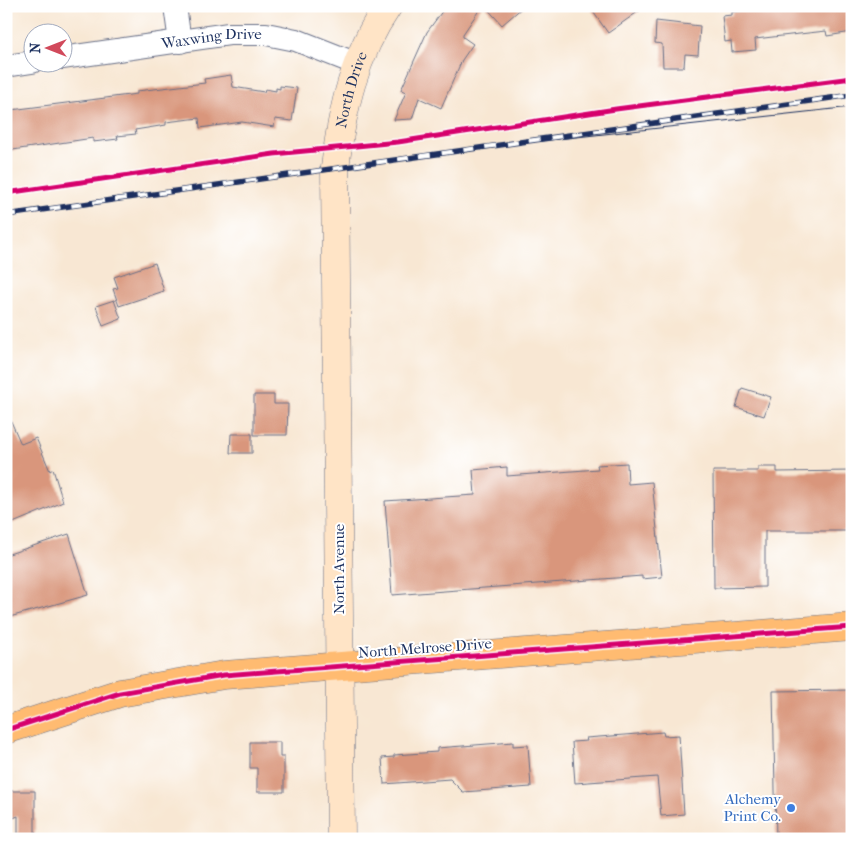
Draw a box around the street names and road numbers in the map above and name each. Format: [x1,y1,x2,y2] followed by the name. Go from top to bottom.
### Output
[159,25,262,53] street label: Waxwing Drive
[332,48,371,130] street label: North Drive
[330,523,348,614] street label: North Avenue
[358,634,493,662] street label: North Melrose Drive

